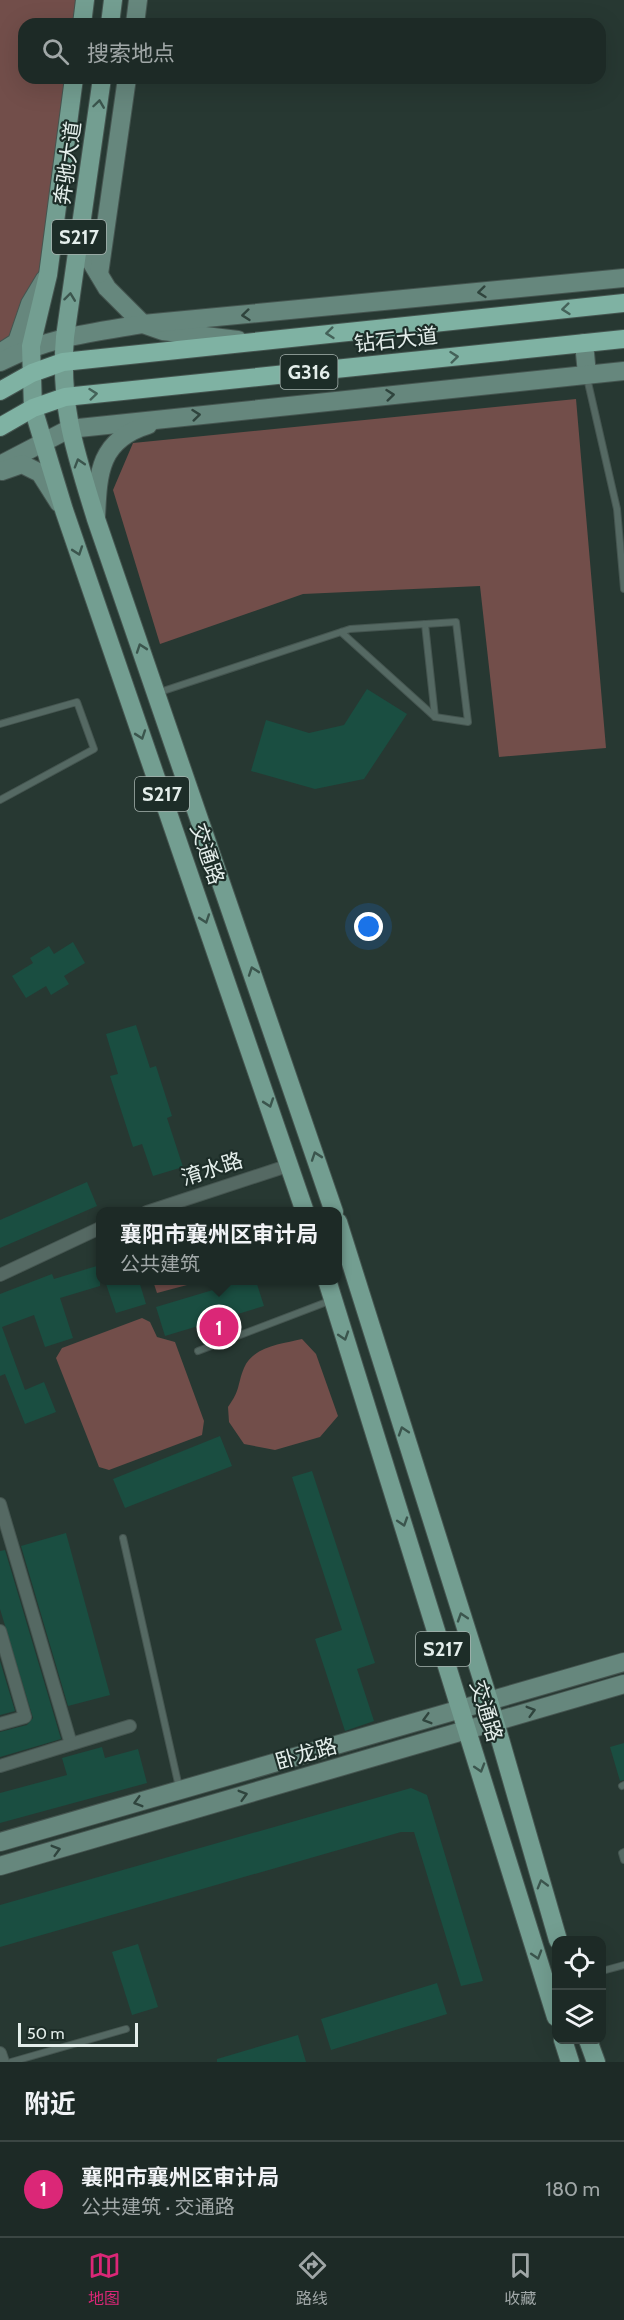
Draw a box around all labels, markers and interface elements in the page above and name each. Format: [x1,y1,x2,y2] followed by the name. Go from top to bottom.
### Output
[18,18,606,84] search box
[39,35,72,68] icon: search
[87,40,175,67] text: 搜索地点
[92,99,104,109] one-way arrow
[49,120,86,206] street label: 奔驰大道
[52,220,106,254] road number: S217
[478,285,487,298] one-way arrow
[63,292,76,302] one-way arrow
[561,302,570,315] one-way arrow
[242,308,251,321] one-way arrow
[353,323,439,356] street label: 钻石大道
[325,326,335,338] one-way arrow
[450,351,459,364] one-way arrow
[280,355,338,389] road number: G316
[89,388,98,401] one-way arrow
[385,389,394,402] one-way arrow
[191,409,200,422] one-way arrow
[74,458,86,469] one-way arrow
[70,545,83,555] one-way arrow
[135,643,148,654] one-way arrow
[134,729,147,740] one-way arrow
[135,777,189,811] road number: S217
[185,820,230,888] street label: 交通路
[354,912,383,941] your location
[198,913,211,924] one-way arrow
[247,967,260,977] one-way arrow
[261,1098,274,1108] one-way arrow
[178,1147,246,1190] street label: 淯水路
[311,1151,324,1162] one-way arrow
[96,1207,342,1285] popup
[120,1221,318,1248] text: 襄阳市襄州区审计局
[120,1252,200,1276] text: 公共建筑
[200,1304,238,1350] pin: 1
[337,1330,349,1341] one-way arrow
[398,1426,411,1437] one-way arrow
[396,1516,408,1527] one-way arrow
[457,1612,469,1623] one-way arrow
[416,1632,470,1666] road number: S217
[465,1677,508,1745] street label: 交通路
[525,1706,536,1718] one-way arrow
[422,1712,433,1724] one-way arrow
[272,1733,340,1774] street label: 卧龙路
[473,1762,485,1773] one-way arrow
[237,1790,248,1802] one-way arrow
[134,1795,144,1807] one-way arrow
[50,1845,61,1857] one-way arrow
[537,1879,549,1890] one-way arrow
[552,1936,606,2044] map controls
[552,1936,606,1990] button: locate
[530,1949,542,1960] one-way arrow
[552,1990,606,2044] button: layers
[18,2020,138,2048] scale bar
[27,2024,64,2043] text: 50 m
[24,2088,76,2120] text: 附近
[81,2164,279,2191] text: 襄阳市襄州区审计局
[40,2177,47,2201] text: 1
[545,2177,600,2201] text: 180 m
[81,2195,235,2219] text: 公共建筑 · 交通路
[88,2249,121,2309] tab: 地图
[296,2249,329,2309] tab: 路线
[504,2249,537,2309] tab: 收藏

